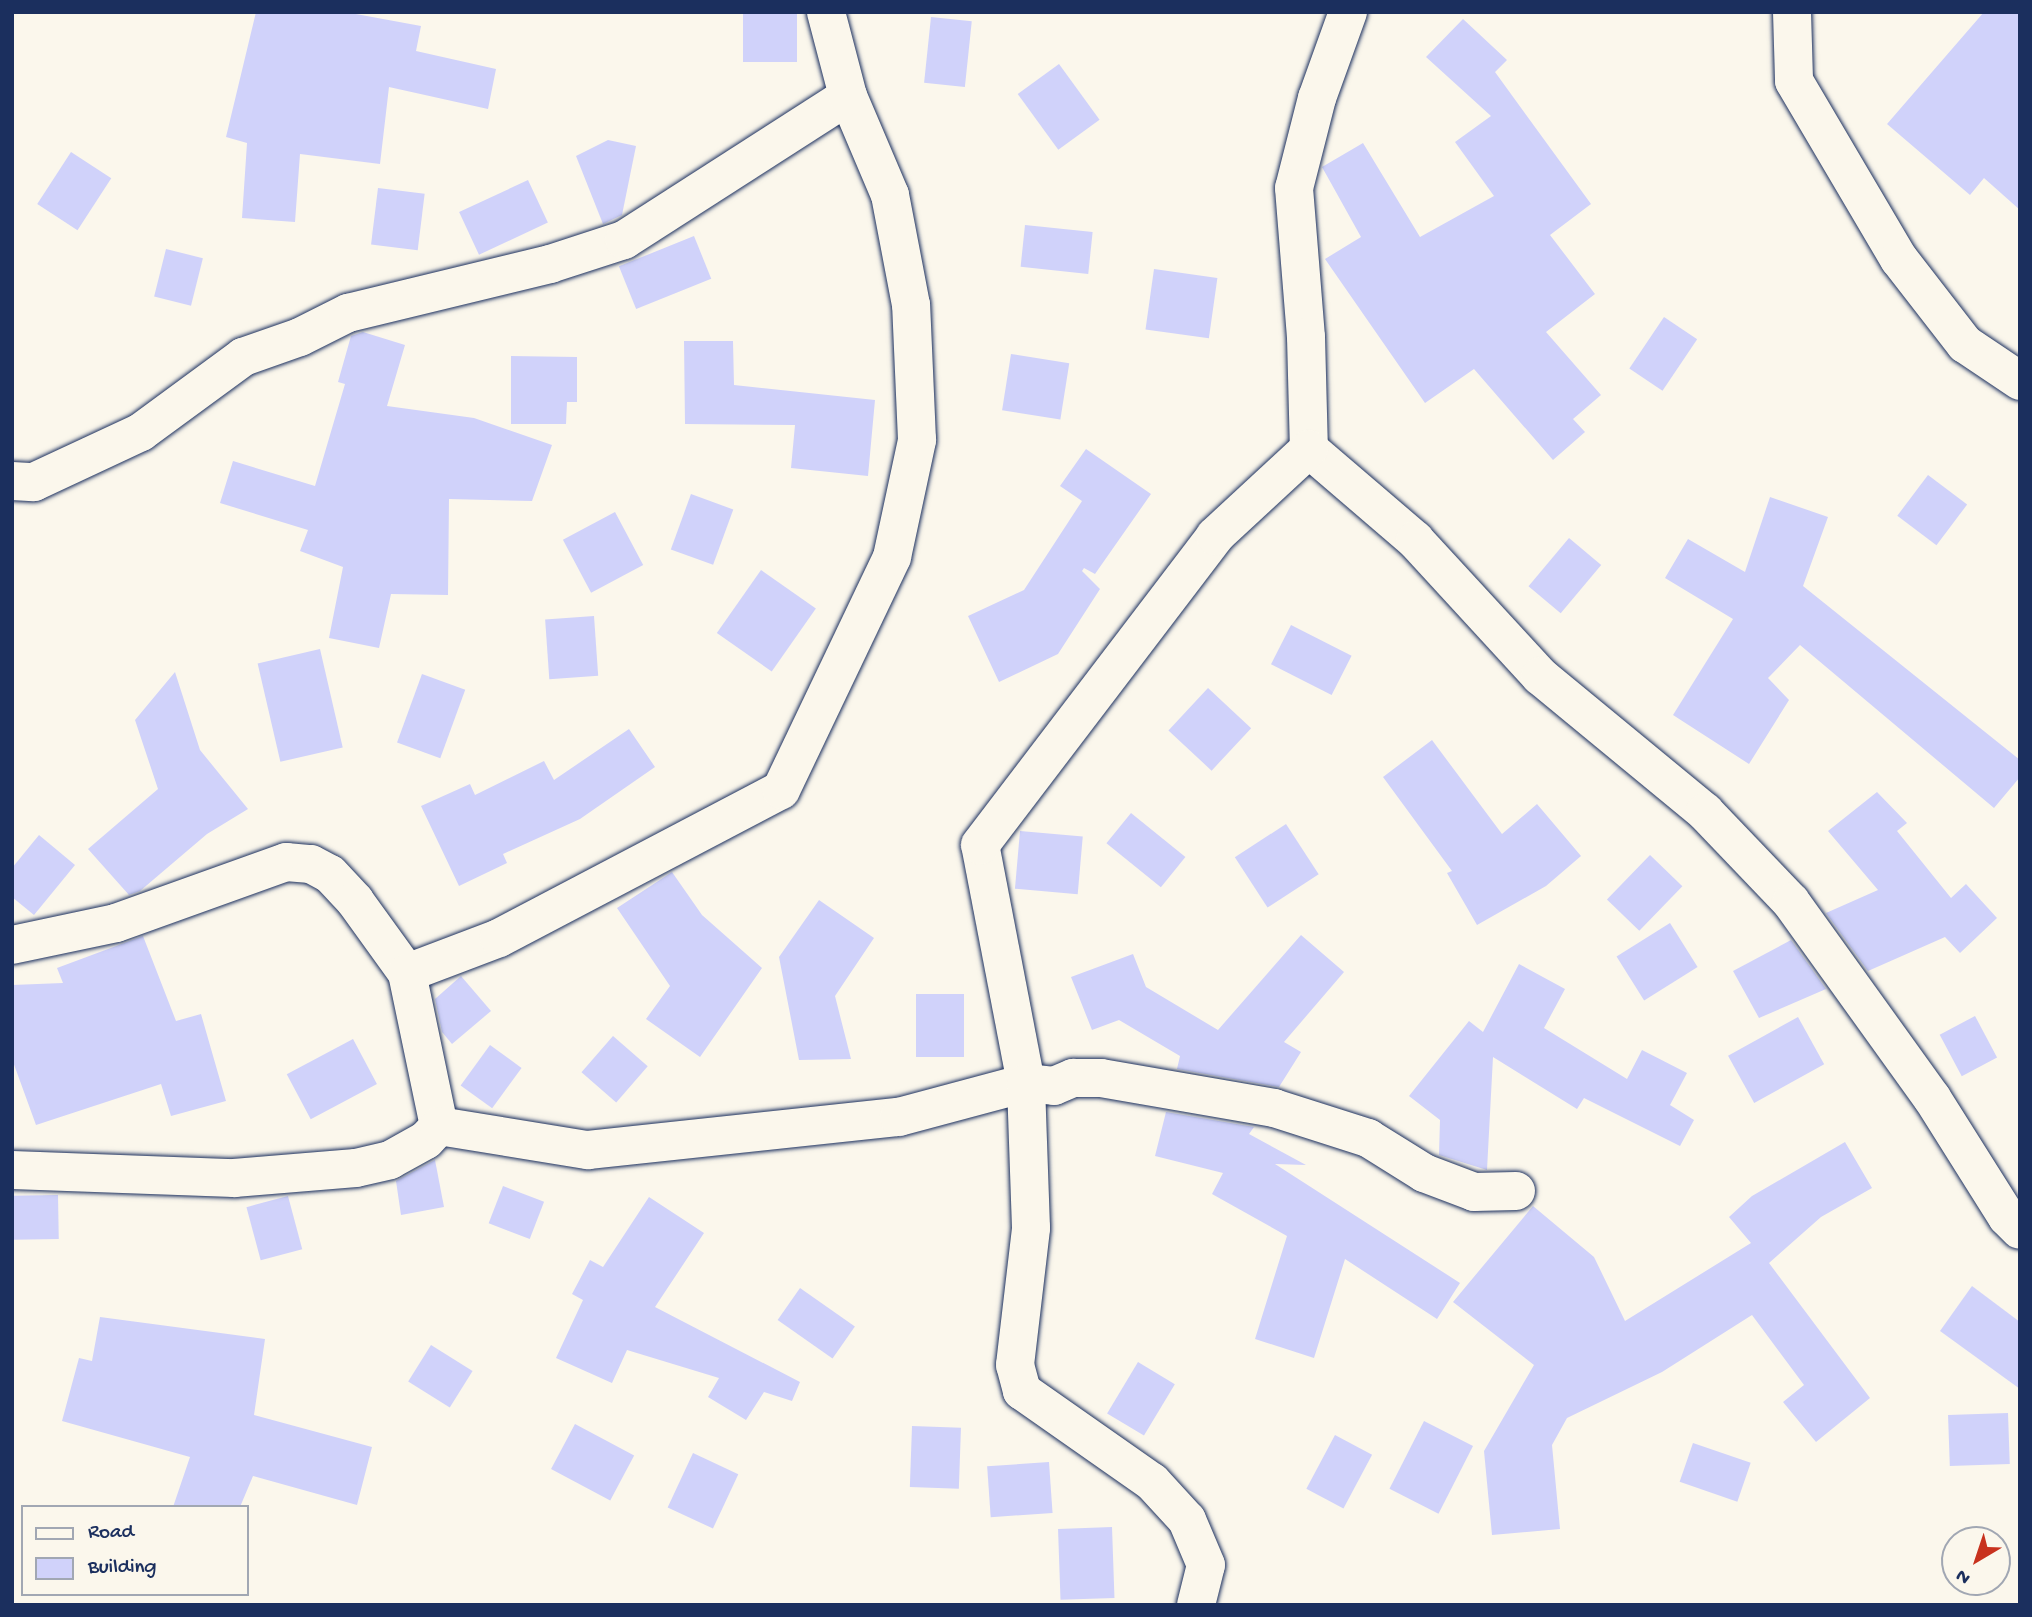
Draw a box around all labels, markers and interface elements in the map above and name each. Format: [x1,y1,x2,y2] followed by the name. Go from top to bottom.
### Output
[21,1505,248,1596] legend
[88,1521,134,1546] text: Road
[1941,1526,2011,1596] north arrow
[88,1556,157,1581] text: Building
[1952,1563,1976,1589] text: N

